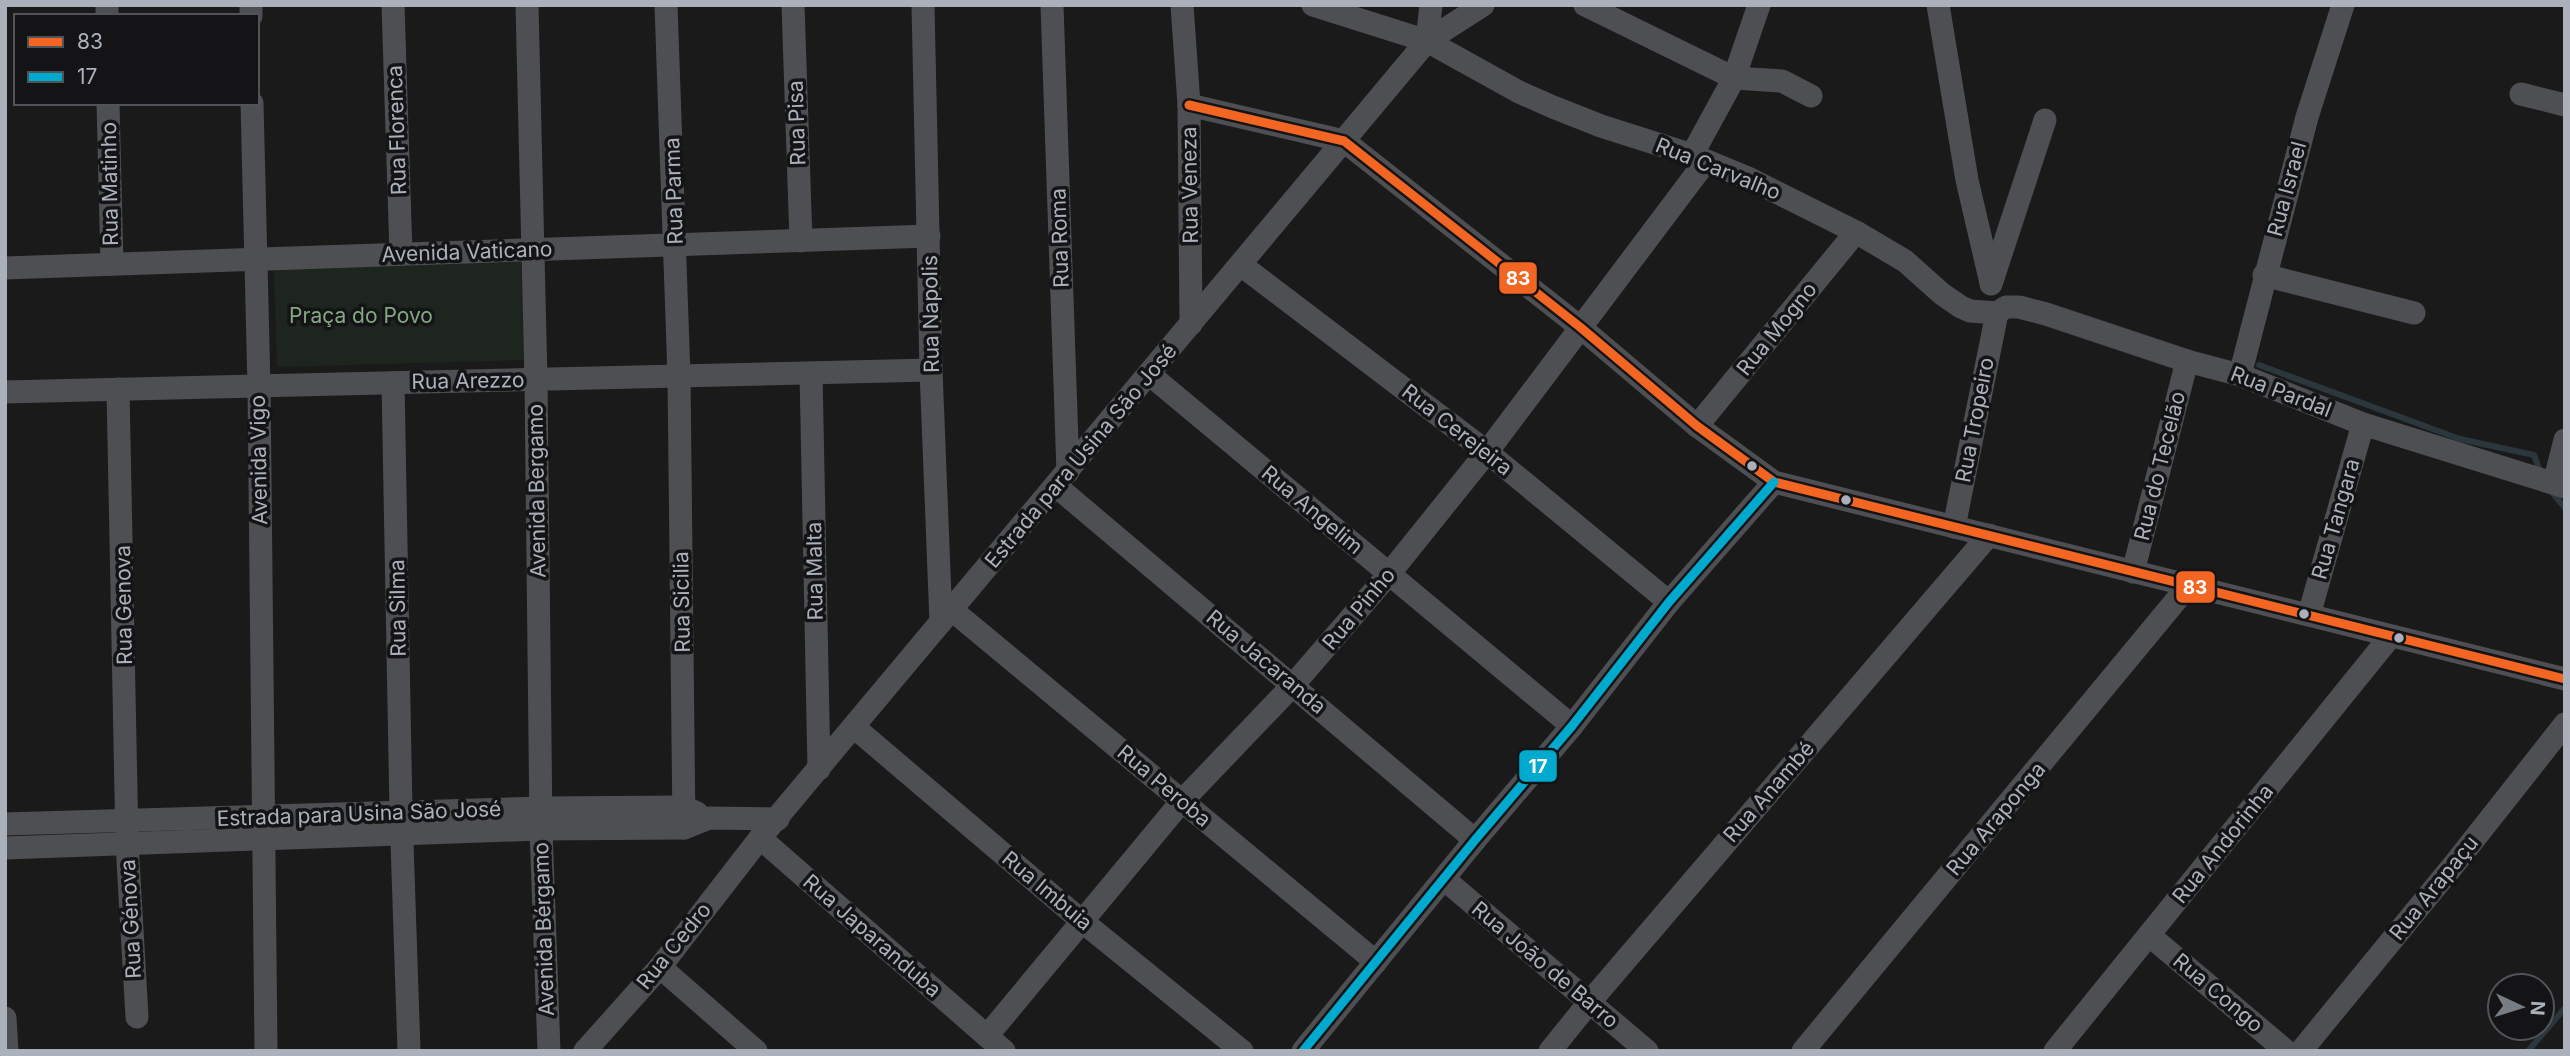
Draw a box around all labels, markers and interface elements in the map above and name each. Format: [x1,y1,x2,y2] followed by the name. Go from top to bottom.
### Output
[14,14,259,105] legend
[77,29,103,54] text: 83
[77,64,97,89] text: 17
[382,65,411,195] street label: Rua Florenca
[783,80,810,166] street label: Rua Pisa
[96,122,123,246] street label: Rua Matinho
[1176,126,1203,244] street label: Rua Veneza
[1652,132,1784,205] street label: Rua Carvalho
[659,137,688,245] street label: Rua Parma
[2262,139,2311,239] street label: Rua Israel
[1045,188,1074,288] street label: Rua Roma
[381,236,553,267] street label: Avenida Vaticano
[917,255,944,373] street label: Rua Napolis
[1498,261,1538,295] line badge: 83
[1506,267,1530,290] text: 83
[1731,277,1822,380] street label: Rua Mogno
[289,303,433,328] park label: Praça do Povo
[979,339,1182,573] street label: Estrada para Usina São José
[1950,355,1999,484] street label: Rua Tropeiro
[2227,361,2335,422] street label: Rua Pardal
[411,367,525,394] street label: Rua Arezzo
[1397,379,1517,480] street label: Rua Cerejeira
[2129,389,2190,543] street label: Rua do Tecelão
[245,395,272,525] street label: Avenida Vigo
[522,404,551,578] street label: Avenida Bergamo
[2306,456,2365,582] street label: Rua Tangara
[1745,459,1759,473] unlabelled marker
[1257,460,1368,559] street label: Rua Angelim
[1839,493,1853,507] unlabelled marker
[801,522,828,621] street label: Rua Malta
[110,545,137,665] street label: Rua Genova
[668,551,695,653] street label: Rua Sicilia
[384,559,411,657] street label: Rua Silma
[1317,563,1400,655] street label: Rua Pinho
[2175,570,2216,604] line badge: 83
[2183,576,2207,599] text: 83
[1202,604,1331,719] street label: Rua Jacaranda
[2297,607,2311,621] unlabelled marker
[2392,631,2406,645] unlabelled marker
[1718,736,1819,847] street label: Rua Anambé
[1113,739,1216,832] street label: Rua Peroba
[1518,749,1558,783] line badge: 17
[1528,755,1548,778] text: 17
[1941,757,2050,880] street label: Rua Araponga
[2167,779,2278,908] street label: Rua Andorinha
[216,796,502,831] street label: Estrada para Usina São José
[2384,830,2483,945] street label: Rua Arapaçu
[528,842,559,1016] street label: Avenida Bérgamo
[997,846,1097,935] street label: Rua Imbuia
[115,859,146,979] street label: Rua Génova
[798,869,946,1002] street label: Rua Japaranduba
[1467,896,1624,1033] street label: Rua João de Barro
[631,897,716,994] street label: Rua Cedro
[2168,948,2268,1037] street label: Rua Congo
[2486,972,2556,1042] north arrow
[2525,1000,2549,1016] text: N

